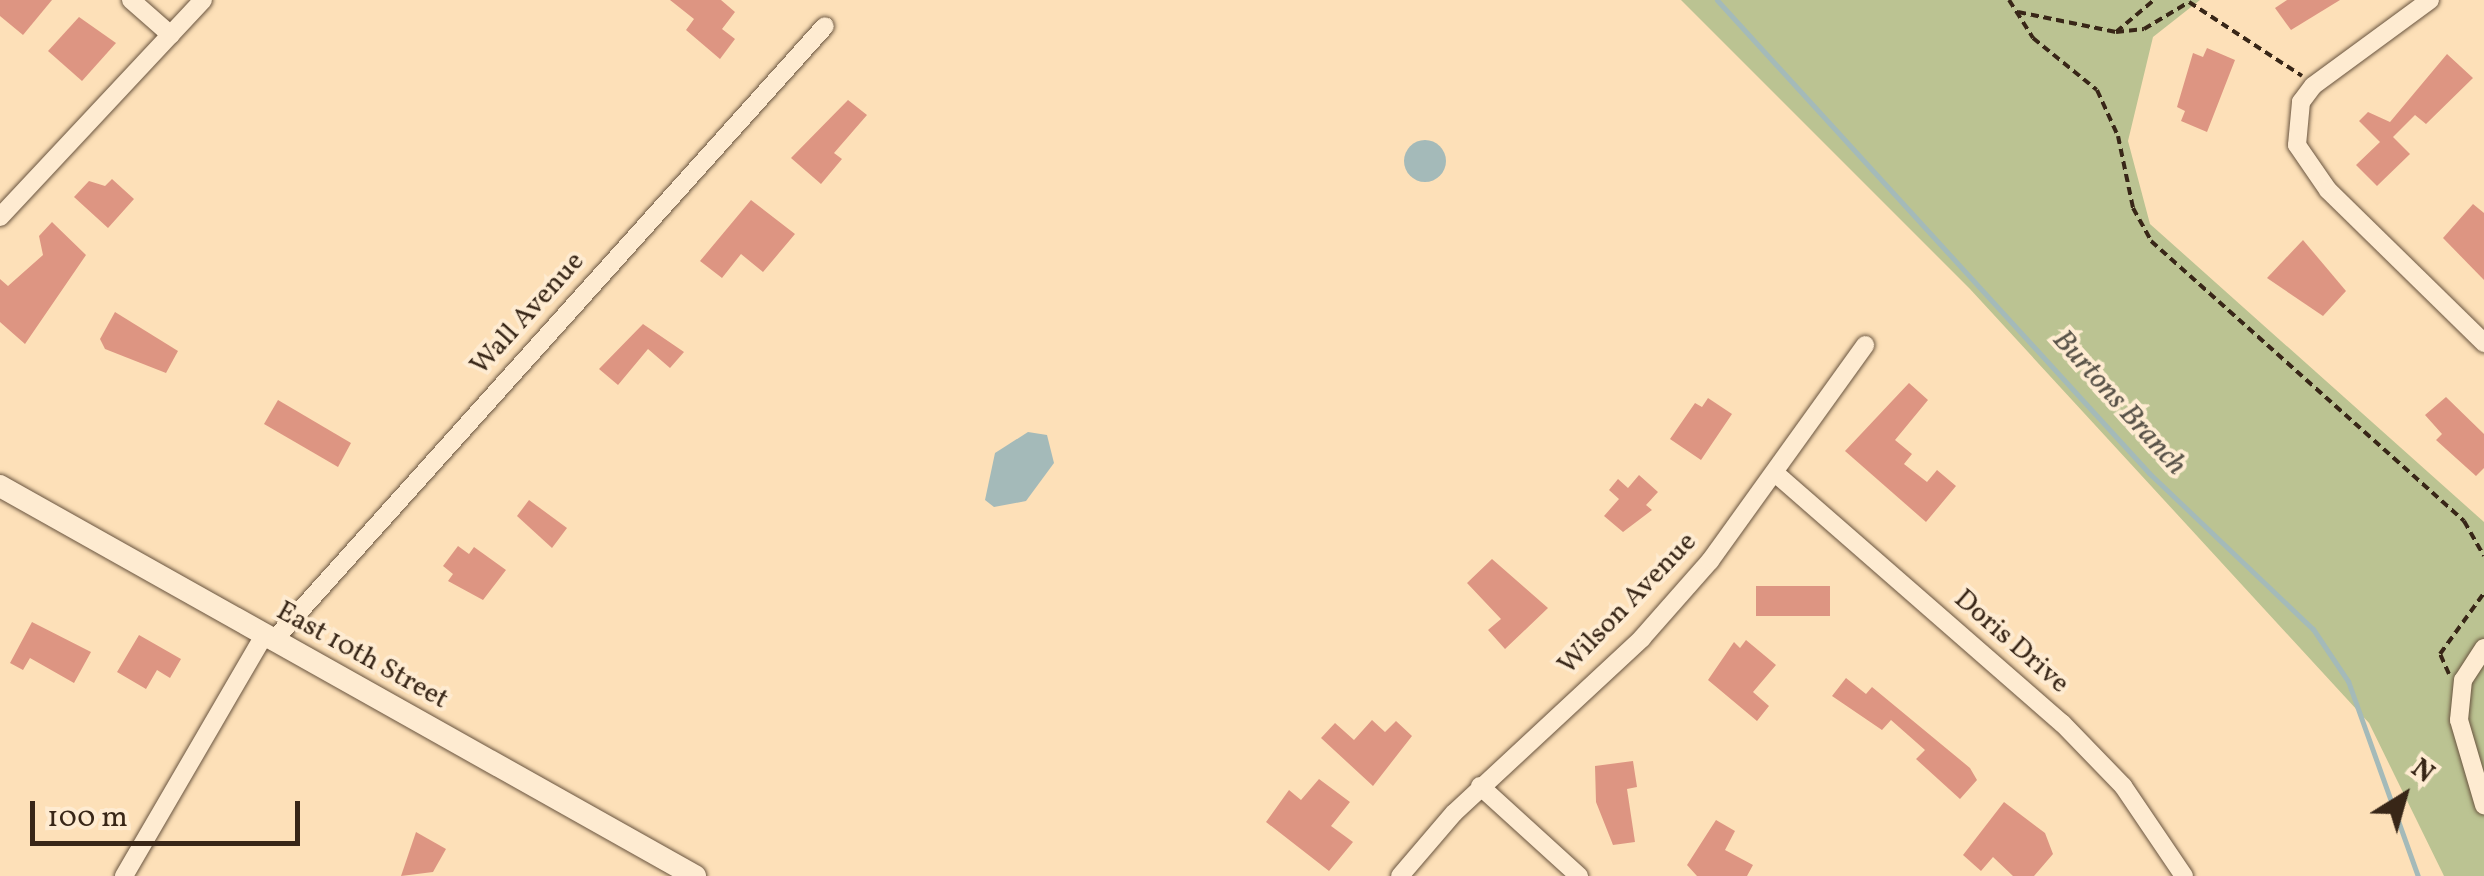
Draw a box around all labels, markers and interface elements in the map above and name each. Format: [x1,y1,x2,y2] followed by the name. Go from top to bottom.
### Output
[464,246,592,382] street label: Wall Avenue
[2044,323,2194,483] water label: Burtons Branch
[1552,526,1704,682] street label: Wilson Avenue
[1947,583,2075,701] street label: Doris Drive
[270,595,454,717] street label: East 10th Street
[2354,746,2454,846] north arrow
[2402,750,2442,793] text: N
[35,781,305,843] scale bar
[47,797,128,839] text: 100 m

